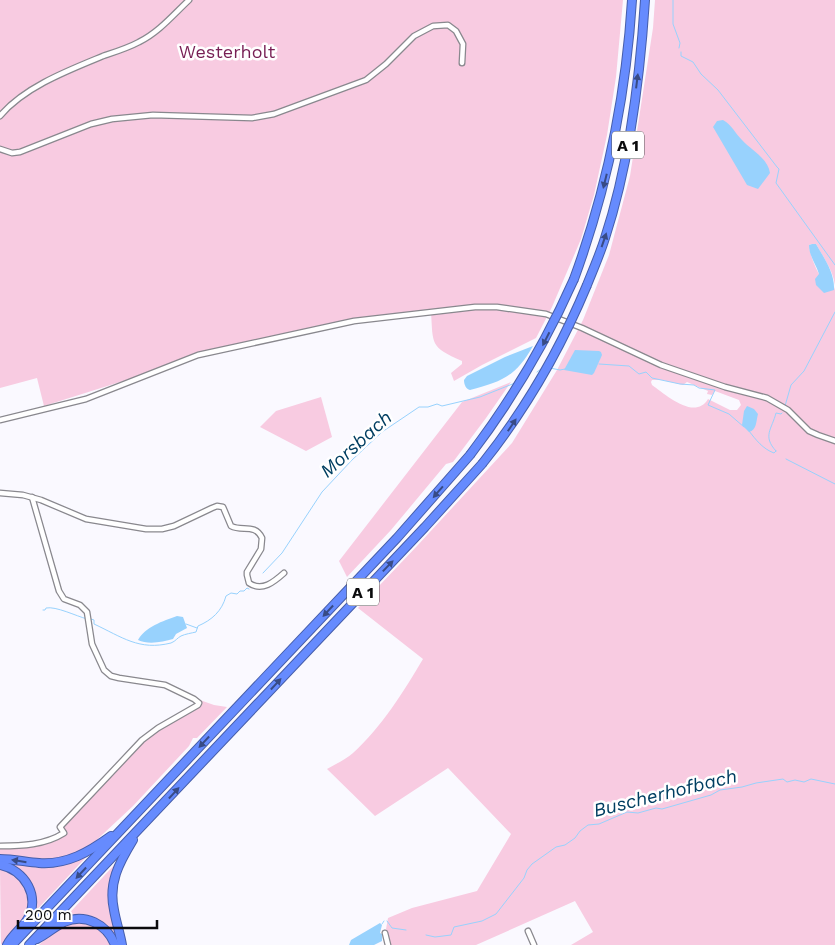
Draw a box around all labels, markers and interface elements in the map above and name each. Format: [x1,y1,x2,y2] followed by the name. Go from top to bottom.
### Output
[179,41,276,62] park label: Westerholt
[633,72,641,88] one-way arrow
[612,132,644,158] road number: A 1
[601,174,609,189] one-way arrow
[601,232,608,247] one-way arrow
[542,332,550,346] one-way arrow
[315,406,397,482] water label: Morsbach
[507,418,517,432] one-way arrow
[433,485,444,498] one-way arrow
[382,560,394,572] one-way arrow
[347,578,379,606] road number: A 1
[322,605,334,617] one-way arrow
[270,678,282,690] one-way arrow
[198,736,210,748] one-way arrow
[591,764,739,822] water label: Buscherhofbach
[168,787,180,799] one-way arrow
[10,856,26,864] one-way arrow
[75,866,87,878] one-way arrow
[18,898,156,930] scale bar
[25,906,72,924] text: 200 m

